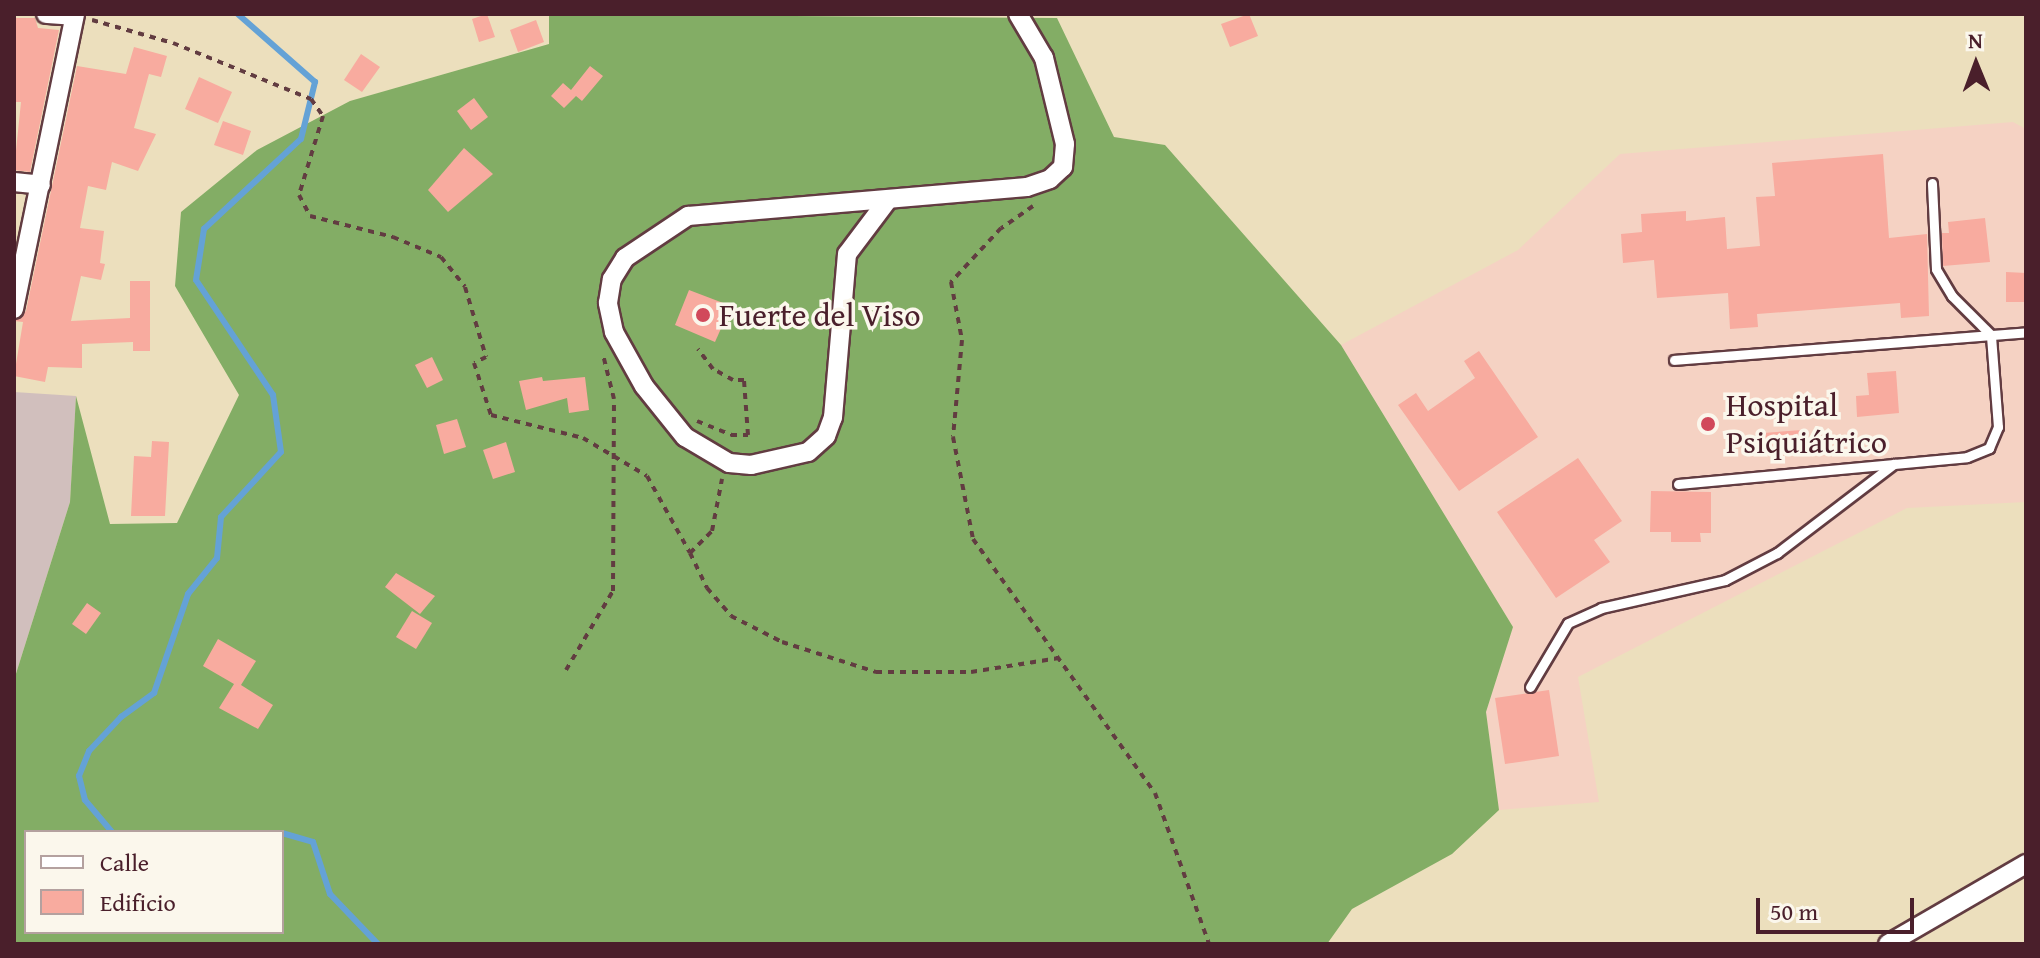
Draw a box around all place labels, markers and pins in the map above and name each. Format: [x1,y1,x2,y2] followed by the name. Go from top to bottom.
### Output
[719,296,921,334] place label: Fuerte del Viso
[694,306,712,324] marker: Fuerte del Viso
[1726,387,1887,462] place label: Hospital Psiquiátrico
[1697,413,1719,435] marker: Hospital Psiquiátrico

